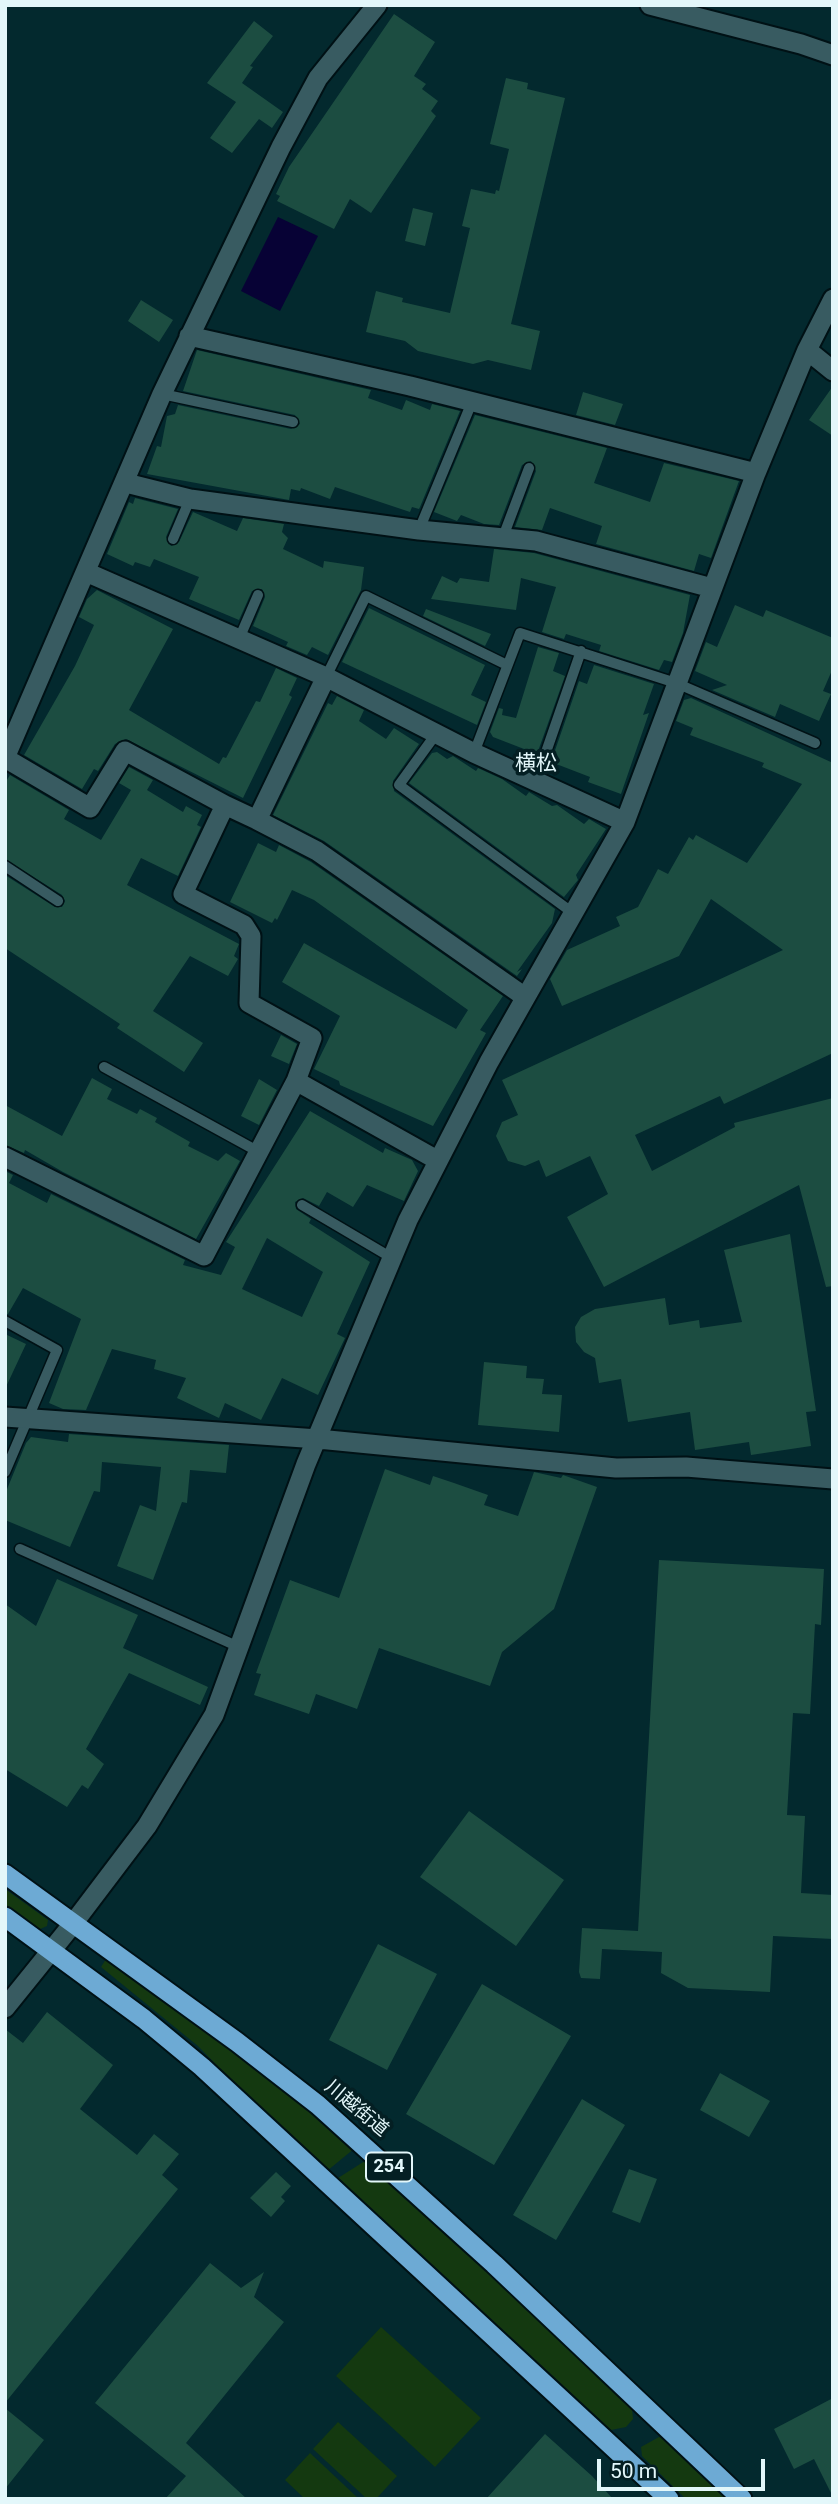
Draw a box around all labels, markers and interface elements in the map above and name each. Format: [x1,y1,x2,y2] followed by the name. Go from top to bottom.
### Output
[515,752,557,778] district label: 横松
[320,2076,392,2142] street label: 川越街道
[366,2152,412,2182] road number: 254
[600,2444,768,2488] scale bar
[610,2459,657,2483] text: 50 m

